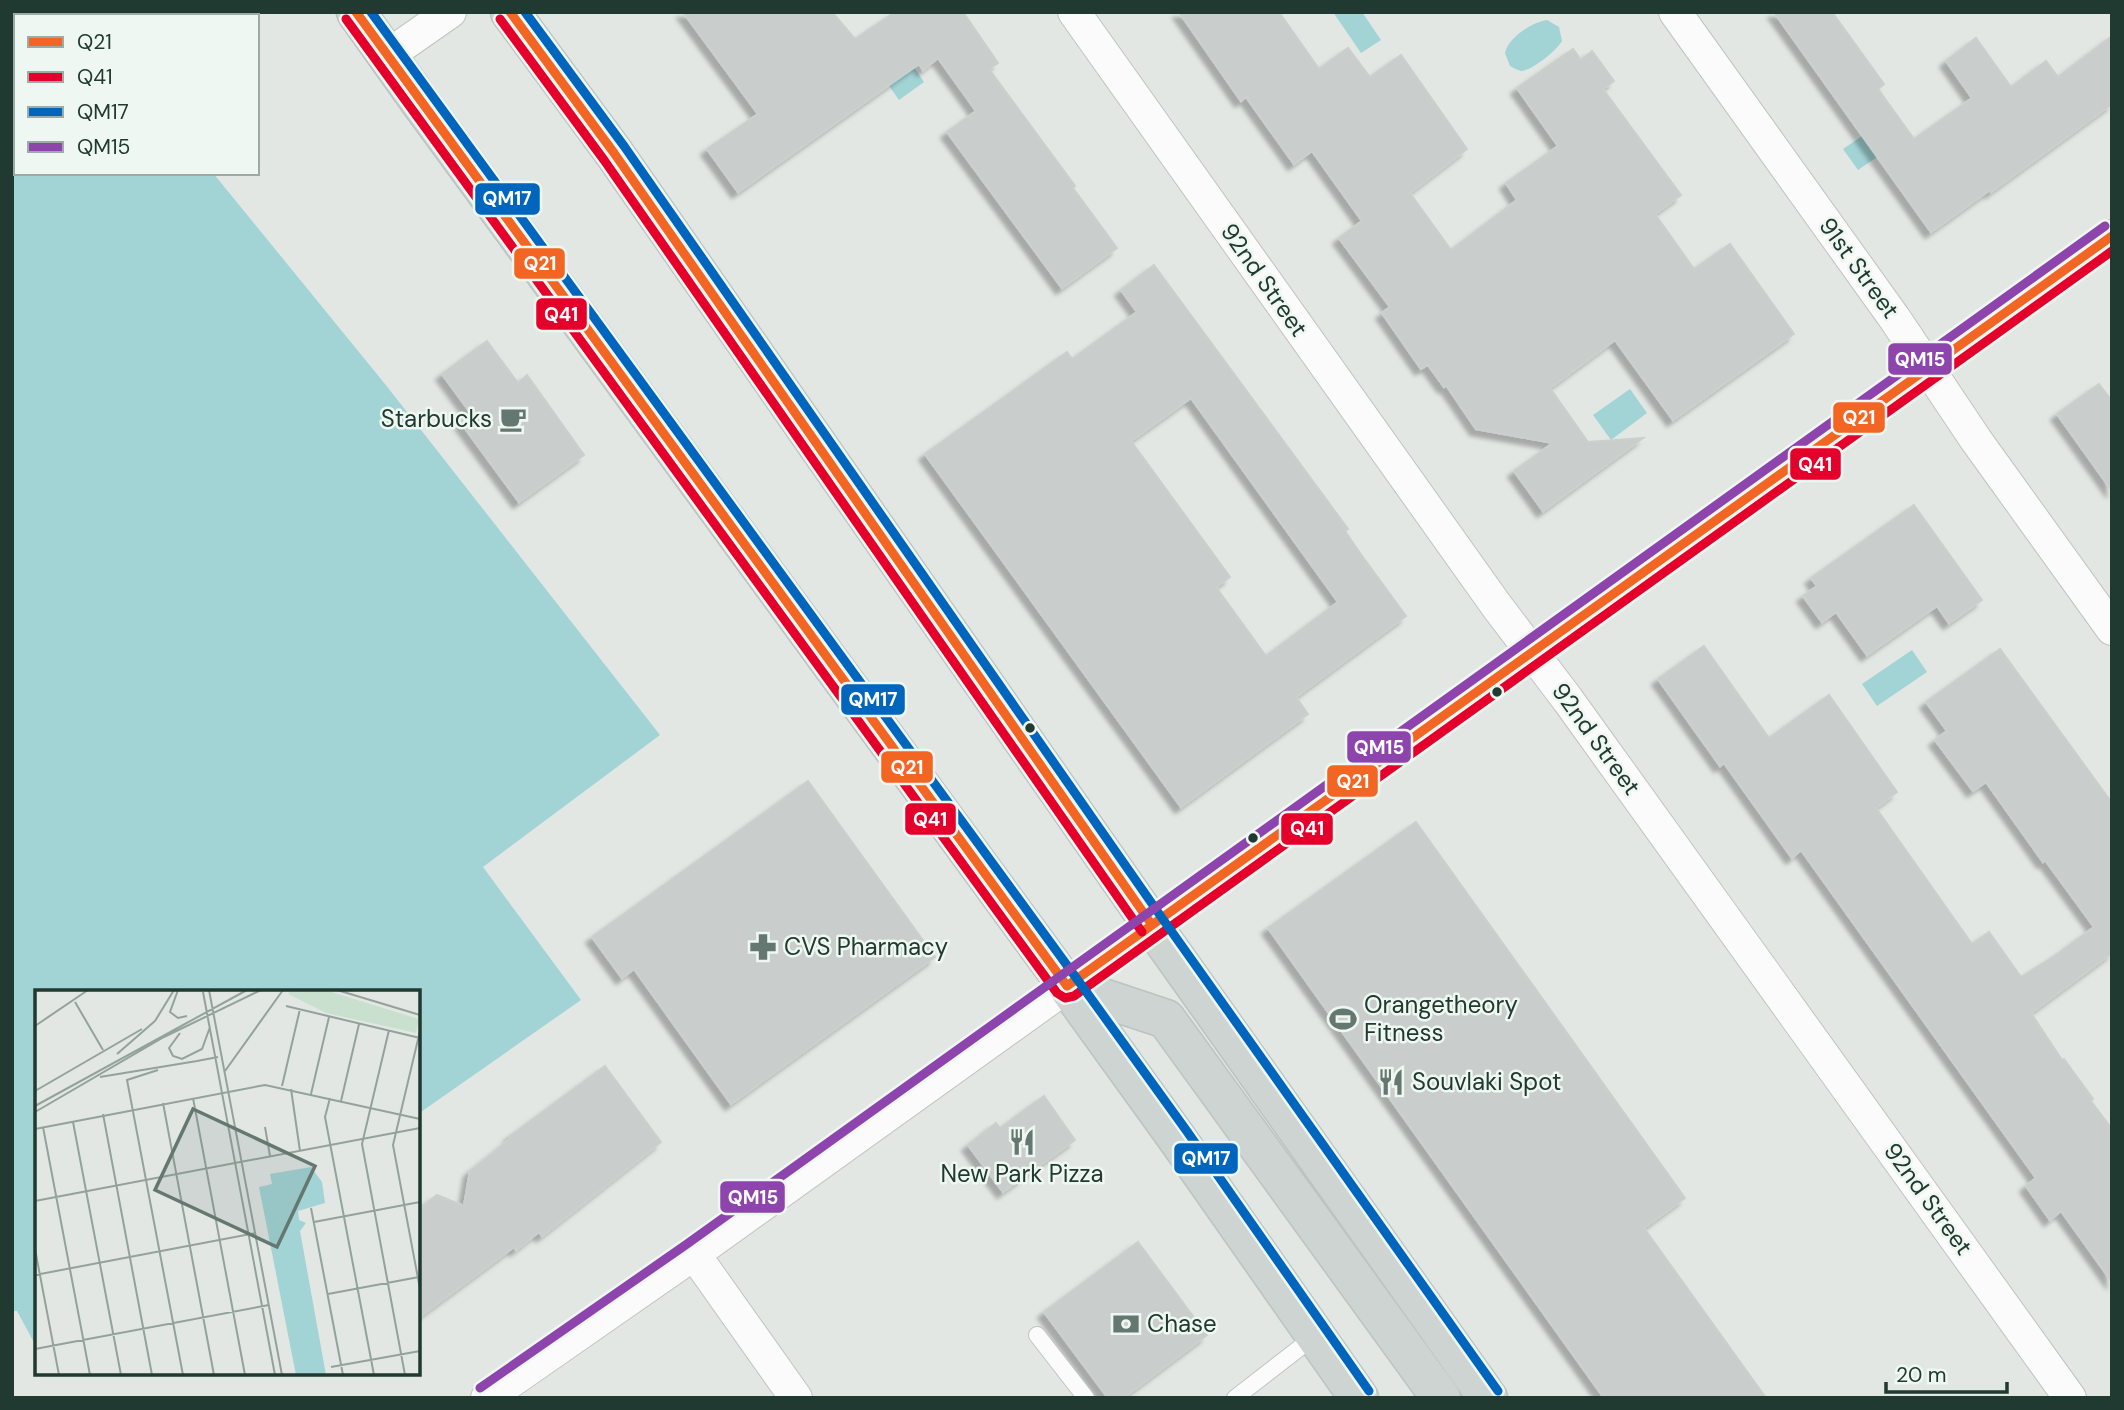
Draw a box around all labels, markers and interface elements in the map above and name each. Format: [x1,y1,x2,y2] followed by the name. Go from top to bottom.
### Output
[14,14,259,175] legend
[77,28,112,56] text: Q21
[77,63,113,91] text: Q41
[77,98,129,126] text: QM17
[77,133,130,161] text: QM15
[474,182,541,216] line badge: QM17
[483,186,531,211] text: QM17
[1812,211,1906,324] street label: 91st Street
[1214,217,1315,343] street label: 92nd Street
[513,247,566,280] line badge: Q21
[524,251,556,276] text: Q21
[535,297,588,331] line badge: Q41
[544,302,578,327] text: Q41
[1887,342,1953,376] line badge: QM15
[1895,347,1945,372] text: QM15
[1832,401,1886,434] line badge: Q21
[381,403,492,434] place label: Starbucks
[498,404,528,434] cafe icon: Starbucks
[1843,405,1875,430] text: Q21
[1789,447,1842,481] line badge: Q41
[1798,452,1832,477] text: Q41
[1545,676,1648,801] street label: 92nd Street
[840,683,906,716] line badge: QM17
[1490,685,1504,699] unlabelled marker
[849,687,897,712] text: QM17
[1023,721,1037,735] unlabelled marker
[1346,730,1412,764] line badge: QM15
[1354,735,1404,760] text: QM15
[880,750,934,784] line badge: Q21
[891,755,923,780] text: Q21
[1326,764,1379,798] line badge: Q21
[1337,769,1369,794] text: Q21
[904,802,957,836] line badge: Q41
[913,807,947,832] text: Q41
[1280,812,1334,846] line badge: Q41
[1290,816,1324,841] text: Q41
[1246,831,1260,845] unlabelled marker
[784,931,948,962] place label: CVS Pharmacy
[748,932,778,962] pharmacy icon: CVS Pharmacy
[1364,989,1518,1048] place label: Orangetheory Fitness
[35,990,420,1375] inset map
[1328,1004,1358,1034] sports icon: Orangetheory Fitness
[1412,1066,1561,1097] place label: Souvlaki Spot
[1376,1067,1406,1097] restaurant icon: Souvlaki Spot
[1007,1127,1037,1157] restaurant icon: New Park Pizza
[1877,1136,1980,1261] street label: 92nd Street
[1173,1142,1239,1175] line badge: QM17
[1182,1146,1230,1171] text: QM17
[941,1158,1103,1189] place label: New Park Pizza
[719,1180,786,1214] line badge: QM15
[728,1185,778,1210] text: QM15
[1147,1308,1217,1339] place label: Chase
[1111,1309,1141,1339] bank icon: Chase
[1886,1350,2007,1394] scale bar
[1896,1361,1947,1389] text: 20 m

